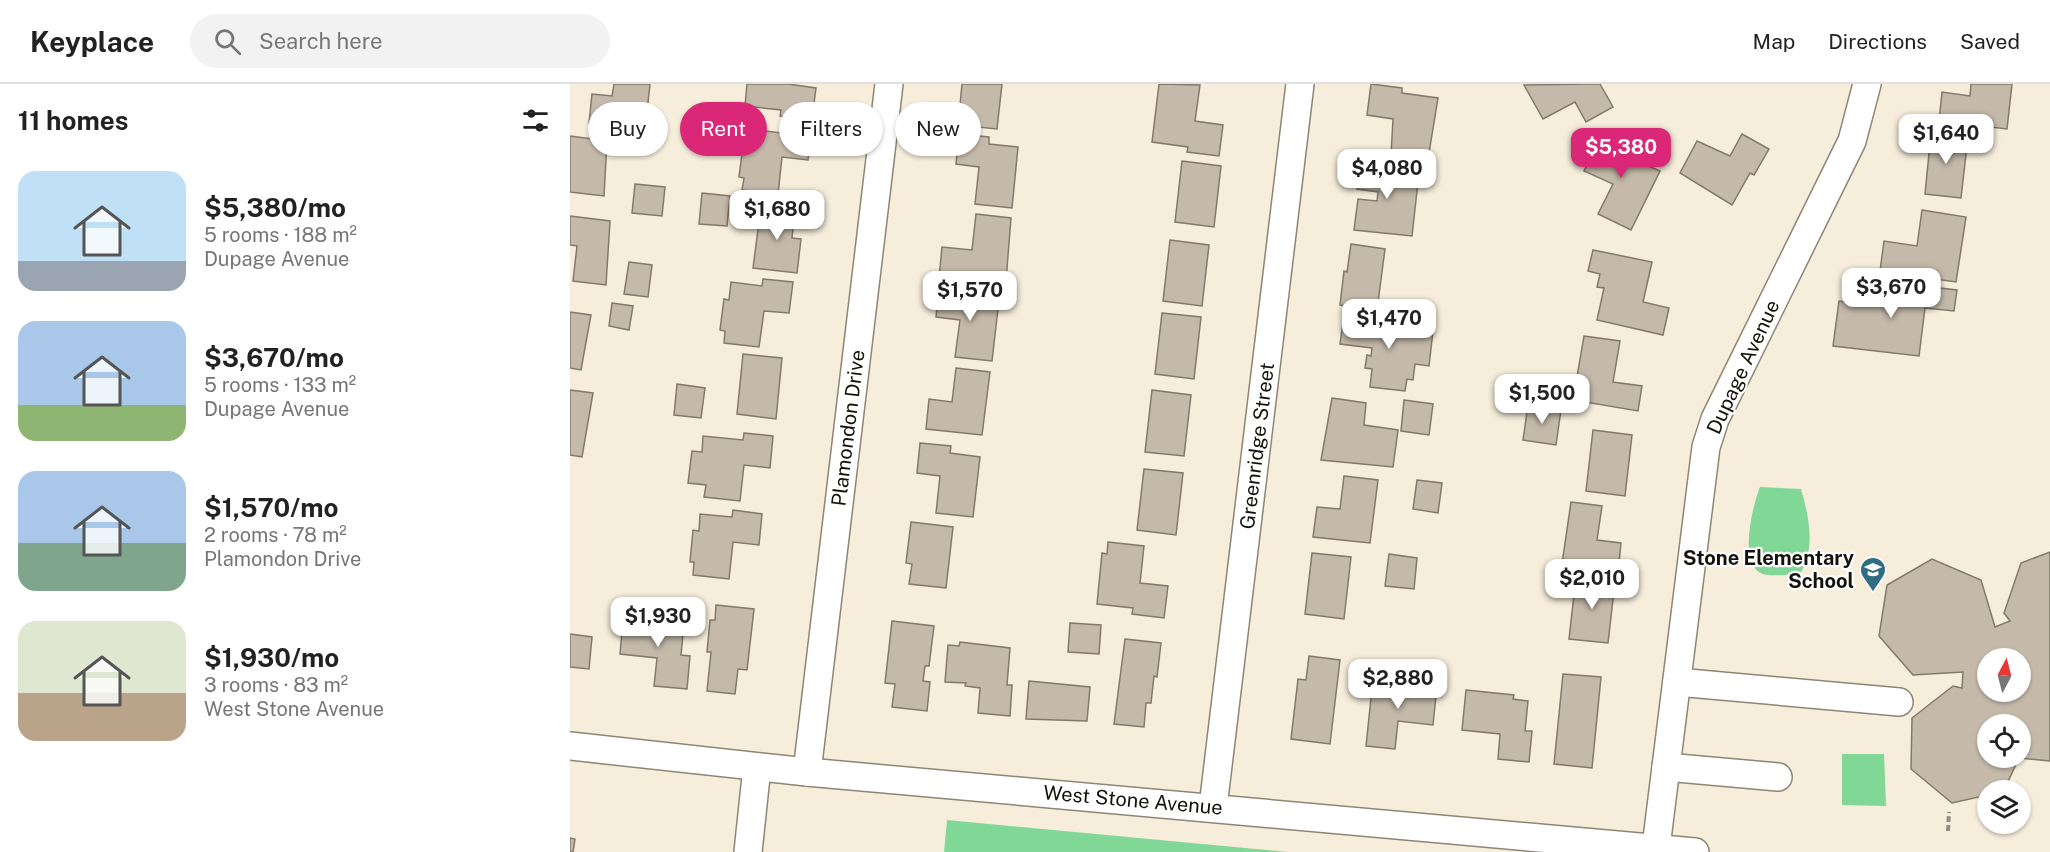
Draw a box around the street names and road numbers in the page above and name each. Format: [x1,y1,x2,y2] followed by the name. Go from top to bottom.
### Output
[1701,296,1785,438] street label: Dupage Avenue
[826,348,870,508] street label: Plamondon Drive
[1235,361,1279,531] street label: Greenridge Street
[1042,780,1224,820] street label: West Stone Avenue

